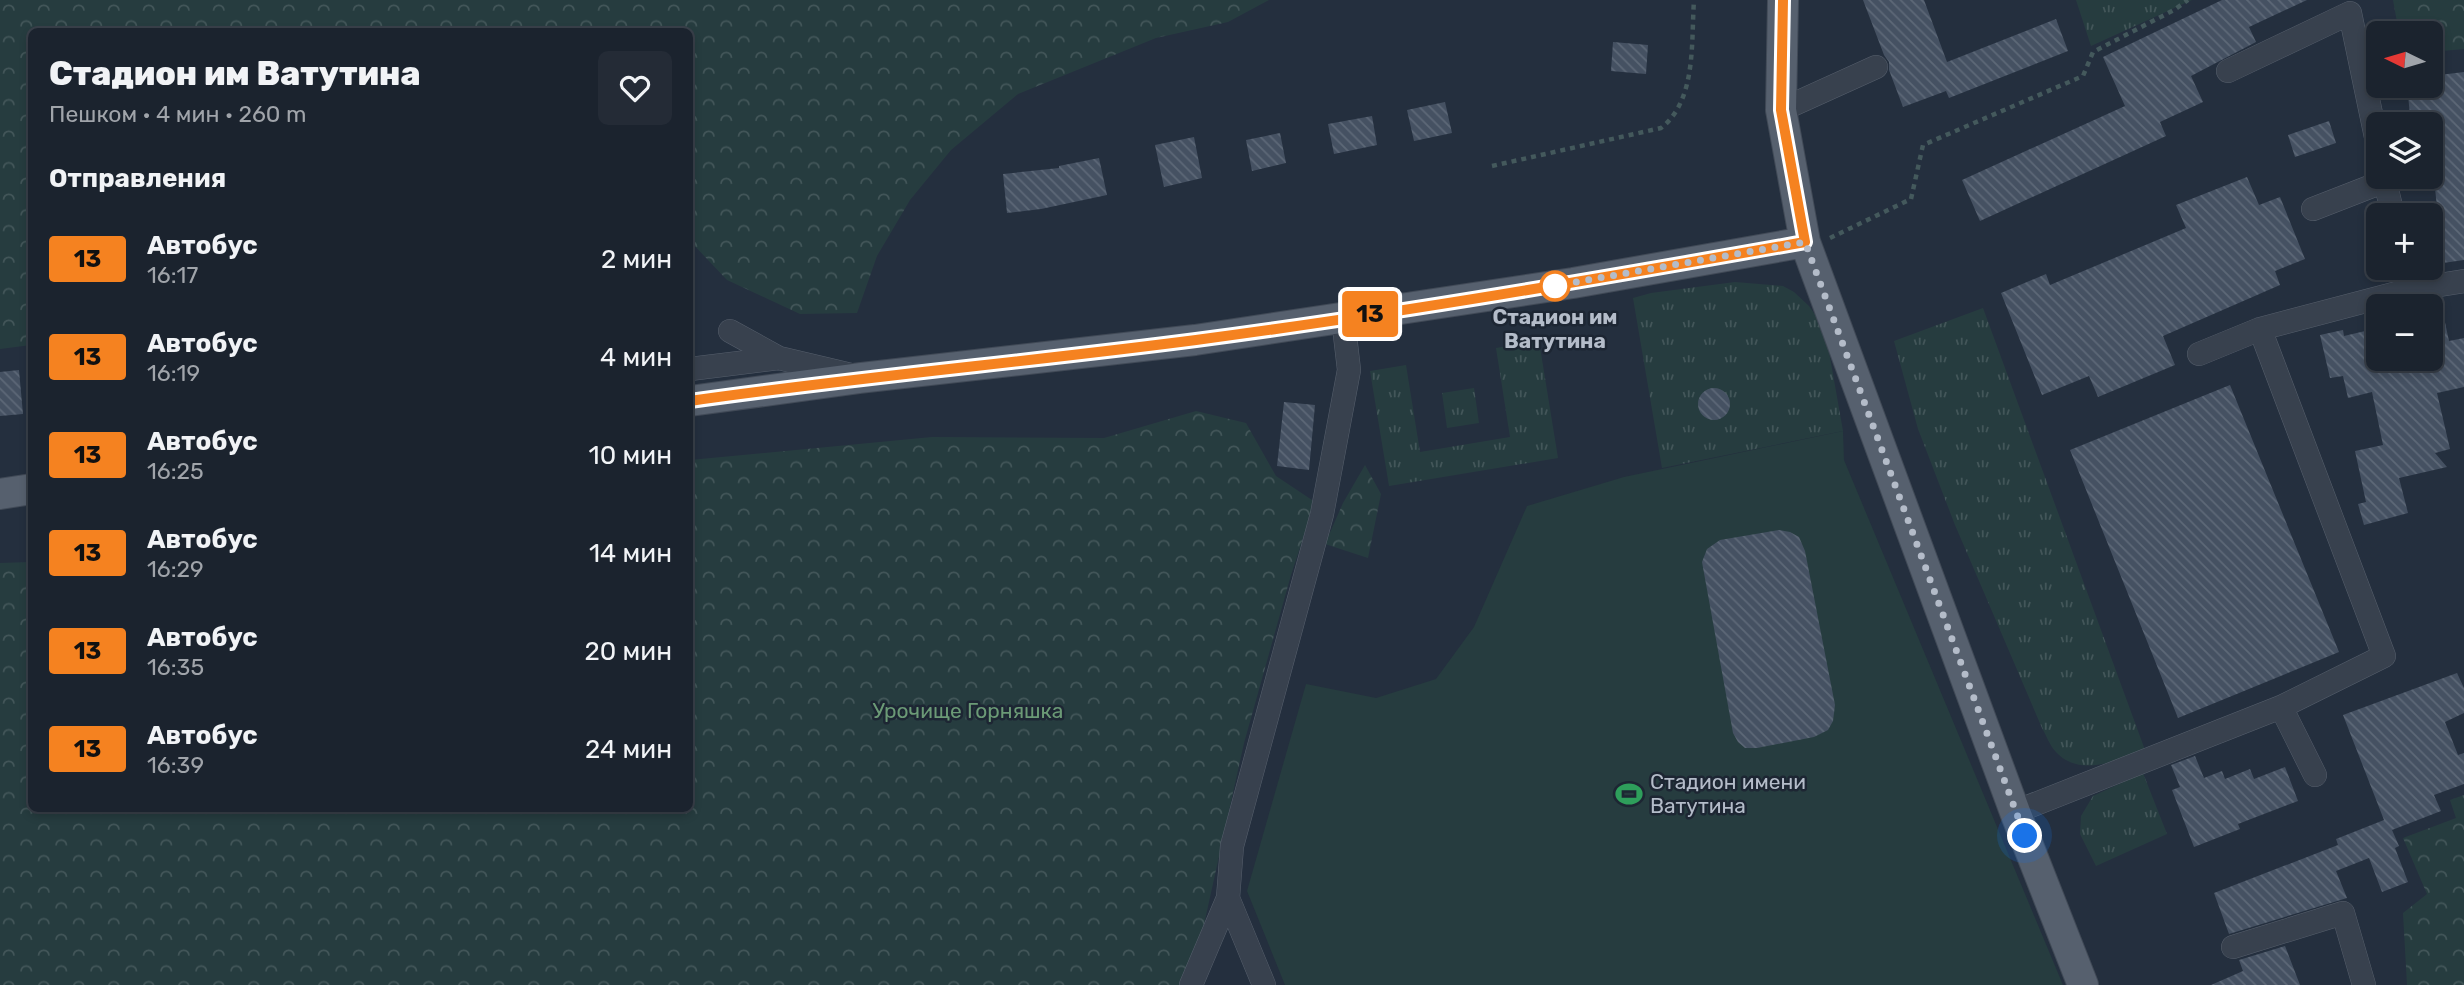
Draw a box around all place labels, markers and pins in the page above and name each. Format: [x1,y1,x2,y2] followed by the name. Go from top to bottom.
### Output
[1540,271,1570,301] marker: Стадион им Ватутина
[1492,304,1618,353] place label: Стадион им Ватутина
[1650,769,1806,818] place label: Стадион имени Ватутина
[1614,779,1644,809] sports icon: Стадион имени Ватутина

